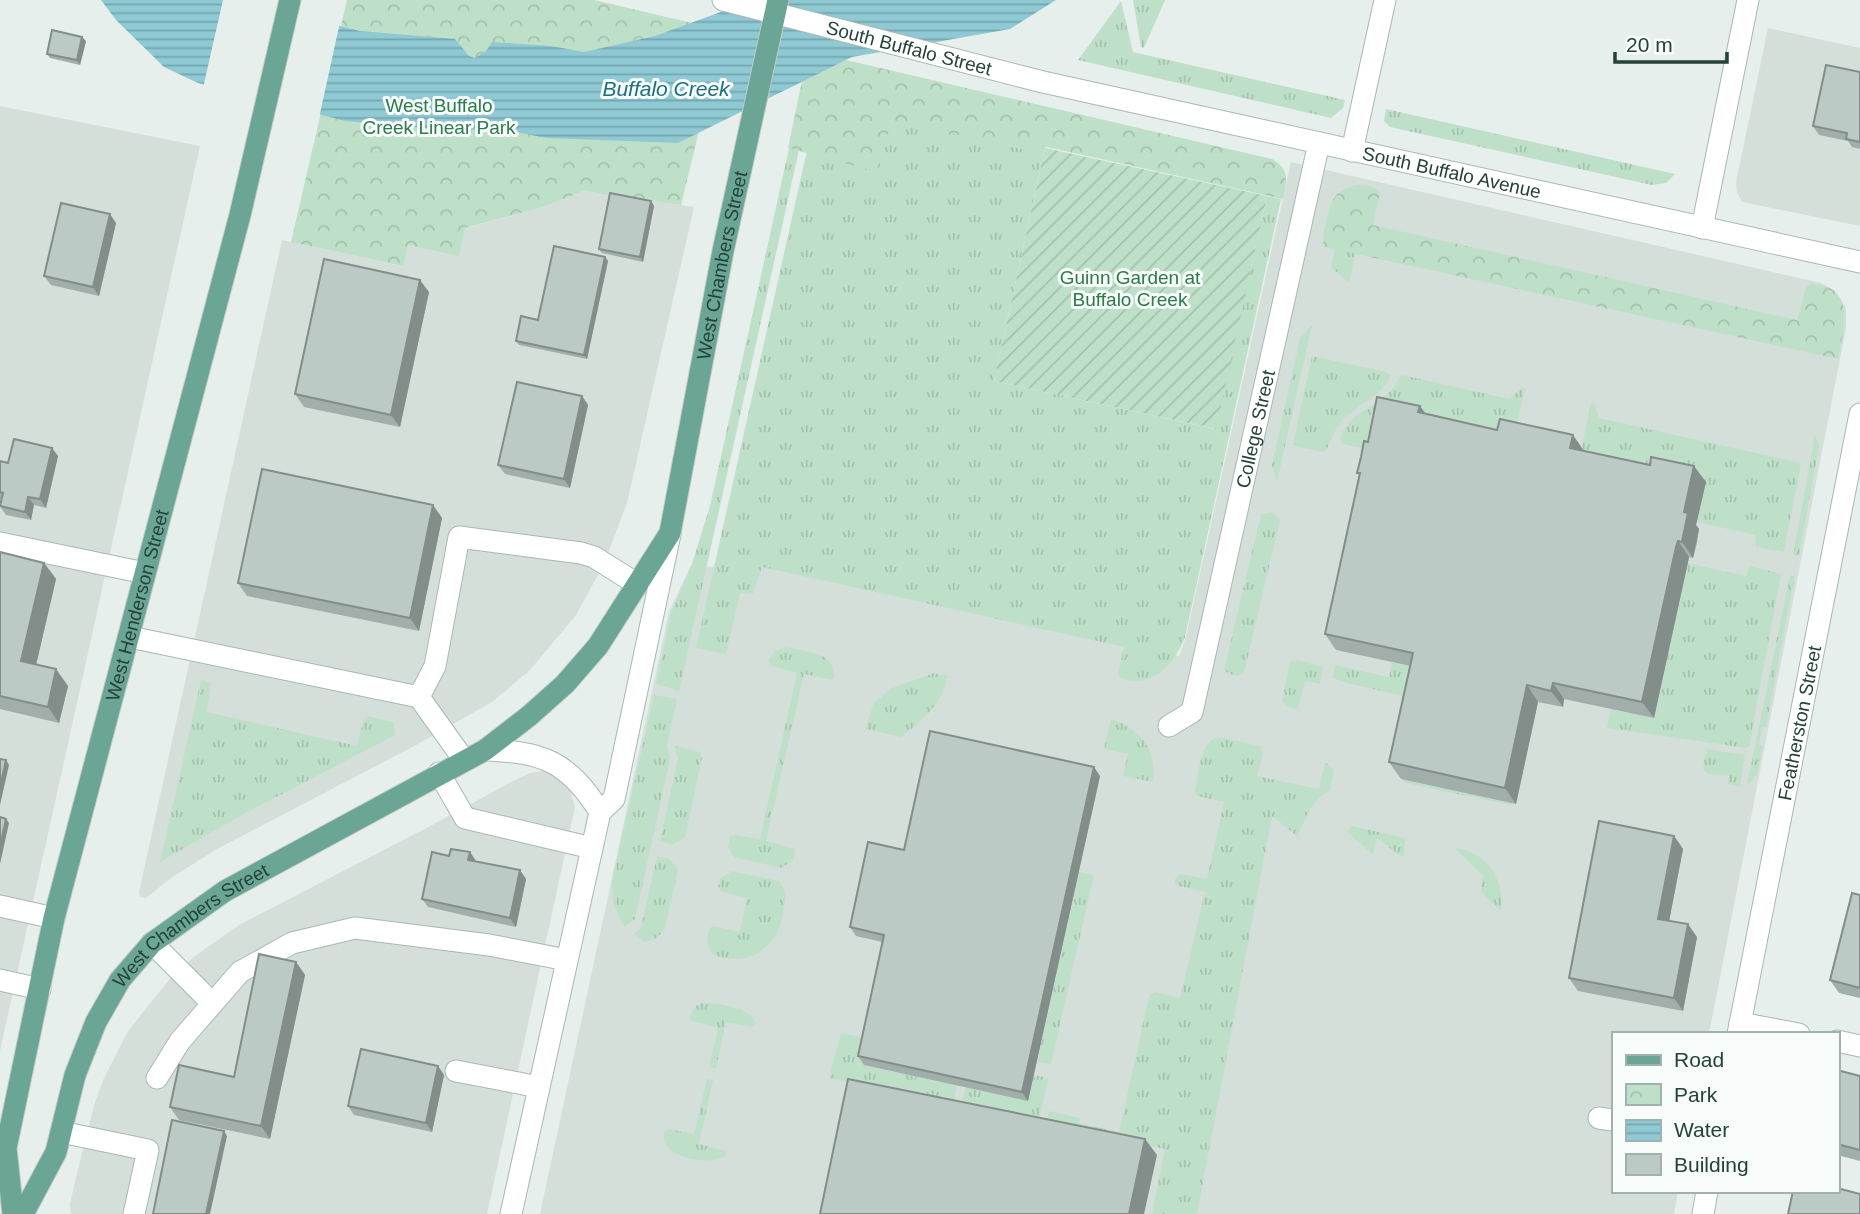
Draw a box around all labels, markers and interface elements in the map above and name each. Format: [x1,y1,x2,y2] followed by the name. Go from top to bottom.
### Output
[824,17,994,80] street label: South Buffalo Street
[1615,21,1727,65] scale bar
[1626,33,1673,56] text: 20 m
[602,77,731,100] water label: Buffalo Creek
[362,95,516,138] park label: West Buffalo Creek Linear Park
[1360,143,1543,202] street label: South Buffalo Avenue
[693,168,751,361] street label: West Chambers Street
[1060,267,1201,310] park label: Guinn Garden at Buffalo Creek
[1232,367,1279,490] street label: College Street
[102,506,173,703] street label: West Henderson Street
[1774,643,1825,802] street label: Featherston Street
[109,859,273,992] street label: West Chambers Street
[1612,1032,1839,1193] legend
[1674,1048,1724,1071] text: Road
[1674,1083,1718,1106] text: Park
[1674,1118,1729,1141] text: Water
[1674,1153,1749,1176] text: Building

